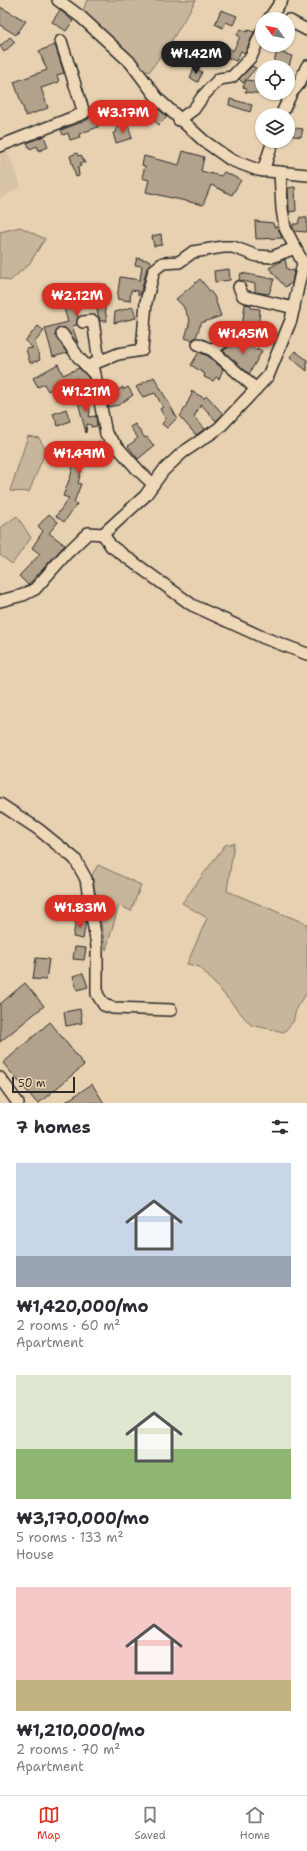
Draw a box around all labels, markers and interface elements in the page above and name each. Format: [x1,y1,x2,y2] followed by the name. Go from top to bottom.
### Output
[255,12,295,52] north arrow
[255,12,295,148] map controls
[163,41,229,75] pin: ₩1.42M
[170,45,222,62] text: ₩1.42M
[255,60,295,100] button: locate
[90,100,156,134] pin: ₩3.17M
[97,104,149,121] text: ₩3.17M
[255,108,295,148] button: layers
[44,283,110,317] pin: ₩2.12M
[51,287,103,304] text: ₩2.12M
[210,321,276,355] pin: ₩1.45M
[218,325,268,342] text: ₩1.45M
[53,379,119,413] pin: ₩1.21M
[61,383,111,400] text: ₩1.21M
[46,441,112,475] pin: ₩1.49M
[53,445,105,462] text: ₩1.49M
[47,895,113,929] pin: ₩1.83M
[54,899,106,916] text: ₩1.83M
[12,1075,75,1094] scale bar
[18,1076,46,1091] text: 50 m
[16,1116,91,1138] text: 7 homes
[269,1116,291,1138] icon: filters
[118,1189,190,1261] icon: home
[16,1295,149,1317] text: ₩1,420,000/mo
[16,1317,120,1334] text: 2 rooms · 60 m²
[16,1334,84,1351] text: Apartment
[118,1401,190,1473] icon: home
[16,1507,149,1529] text: ₩3,170,000/mo
[16,1529,124,1546] text: 5 rooms · 133 m²
[16,1546,54,1563] text: House
[118,1613,190,1685] icon: home
[16,1719,145,1741] text: ₩1,210,000/mo
[16,1741,120,1758] text: 2 rooms · 70 m²
[16,1758,84,1775] text: Apartment
[37,1804,61,1843] tab: Map
[135,1804,166,1843] tab: Saved
[240,1804,270,1843] tab: Home

